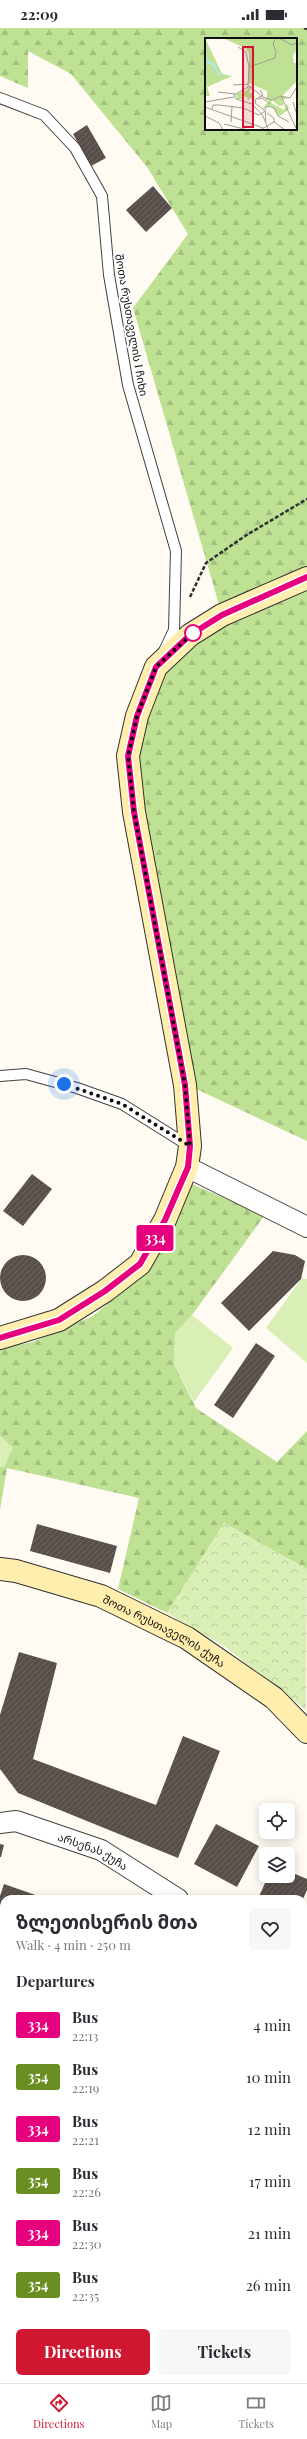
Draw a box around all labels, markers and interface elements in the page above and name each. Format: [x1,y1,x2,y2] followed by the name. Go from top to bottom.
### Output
[20,4,58,24] text: 22:09
[205,38,297,130] inset map
[112,253,152,397] street label: შოთა რუსთაველის I ჩიხი
[184,624,202,642] unlabelled marker
[54,1074,74,1094] your location
[132,1225,178,1251] line badge: 334
[144,1228,166,1247] text: 334
[101,1591,229,1670] street label: შოთა რუსთაველის ქუჩა
[259,1803,295,1883] map controls
[259,1803,295,1839] button: locate
[56,1828,131,1873] street label: არსენას ქუჩა
[259,1847,295,1883] button: layers
[16,1908,198,1934] text: ზლეთისერის მთა
[249,1908,291,1950] button: heart
[16,1936,131,1953] text: Walk · 4 min · 250 m
[16,1971,95,1991] text: Departures
[72,2007,98,2027] text: Bus
[27,2015,49,2034] text: 334
[253,2015,291,2035] text: 4 min
[72,2027,98,2044] text: 22:13
[72,2059,98,2079] text: Bus
[28,2067,48,2086] text: 354
[246,2067,291,2087] text: 10 min
[72,2079,99,2096] text: 22:19
[72,2111,98,2131] text: Bus
[27,2119,49,2138] text: 334
[248,2119,291,2139] text: 12 min
[72,2131,99,2148] text: 22:21
[72,2163,98,2183] text: Bus
[28,2171,48,2190] text: 354
[249,2171,291,2191] text: 17 min
[72,2183,101,2200] text: 22:26
[72,2215,98,2235] text: Bus
[27,2223,49,2242] text: 334
[248,2223,291,2243] text: 21 min
[72,2235,102,2252] text: 22:30
[72,2267,98,2287] text: Bus
[28,2275,48,2294] text: 354
[246,2275,291,2295] text: 26 min
[72,2287,99,2304] text: 22:35
[16,2329,150,2375] button: Directions
[158,2329,291,2375] button: Tickets
[33,2392,84,2431] tab: Directions
[150,2392,172,2431] tab: Map
[238,2392,274,2431] tab: Tickets

